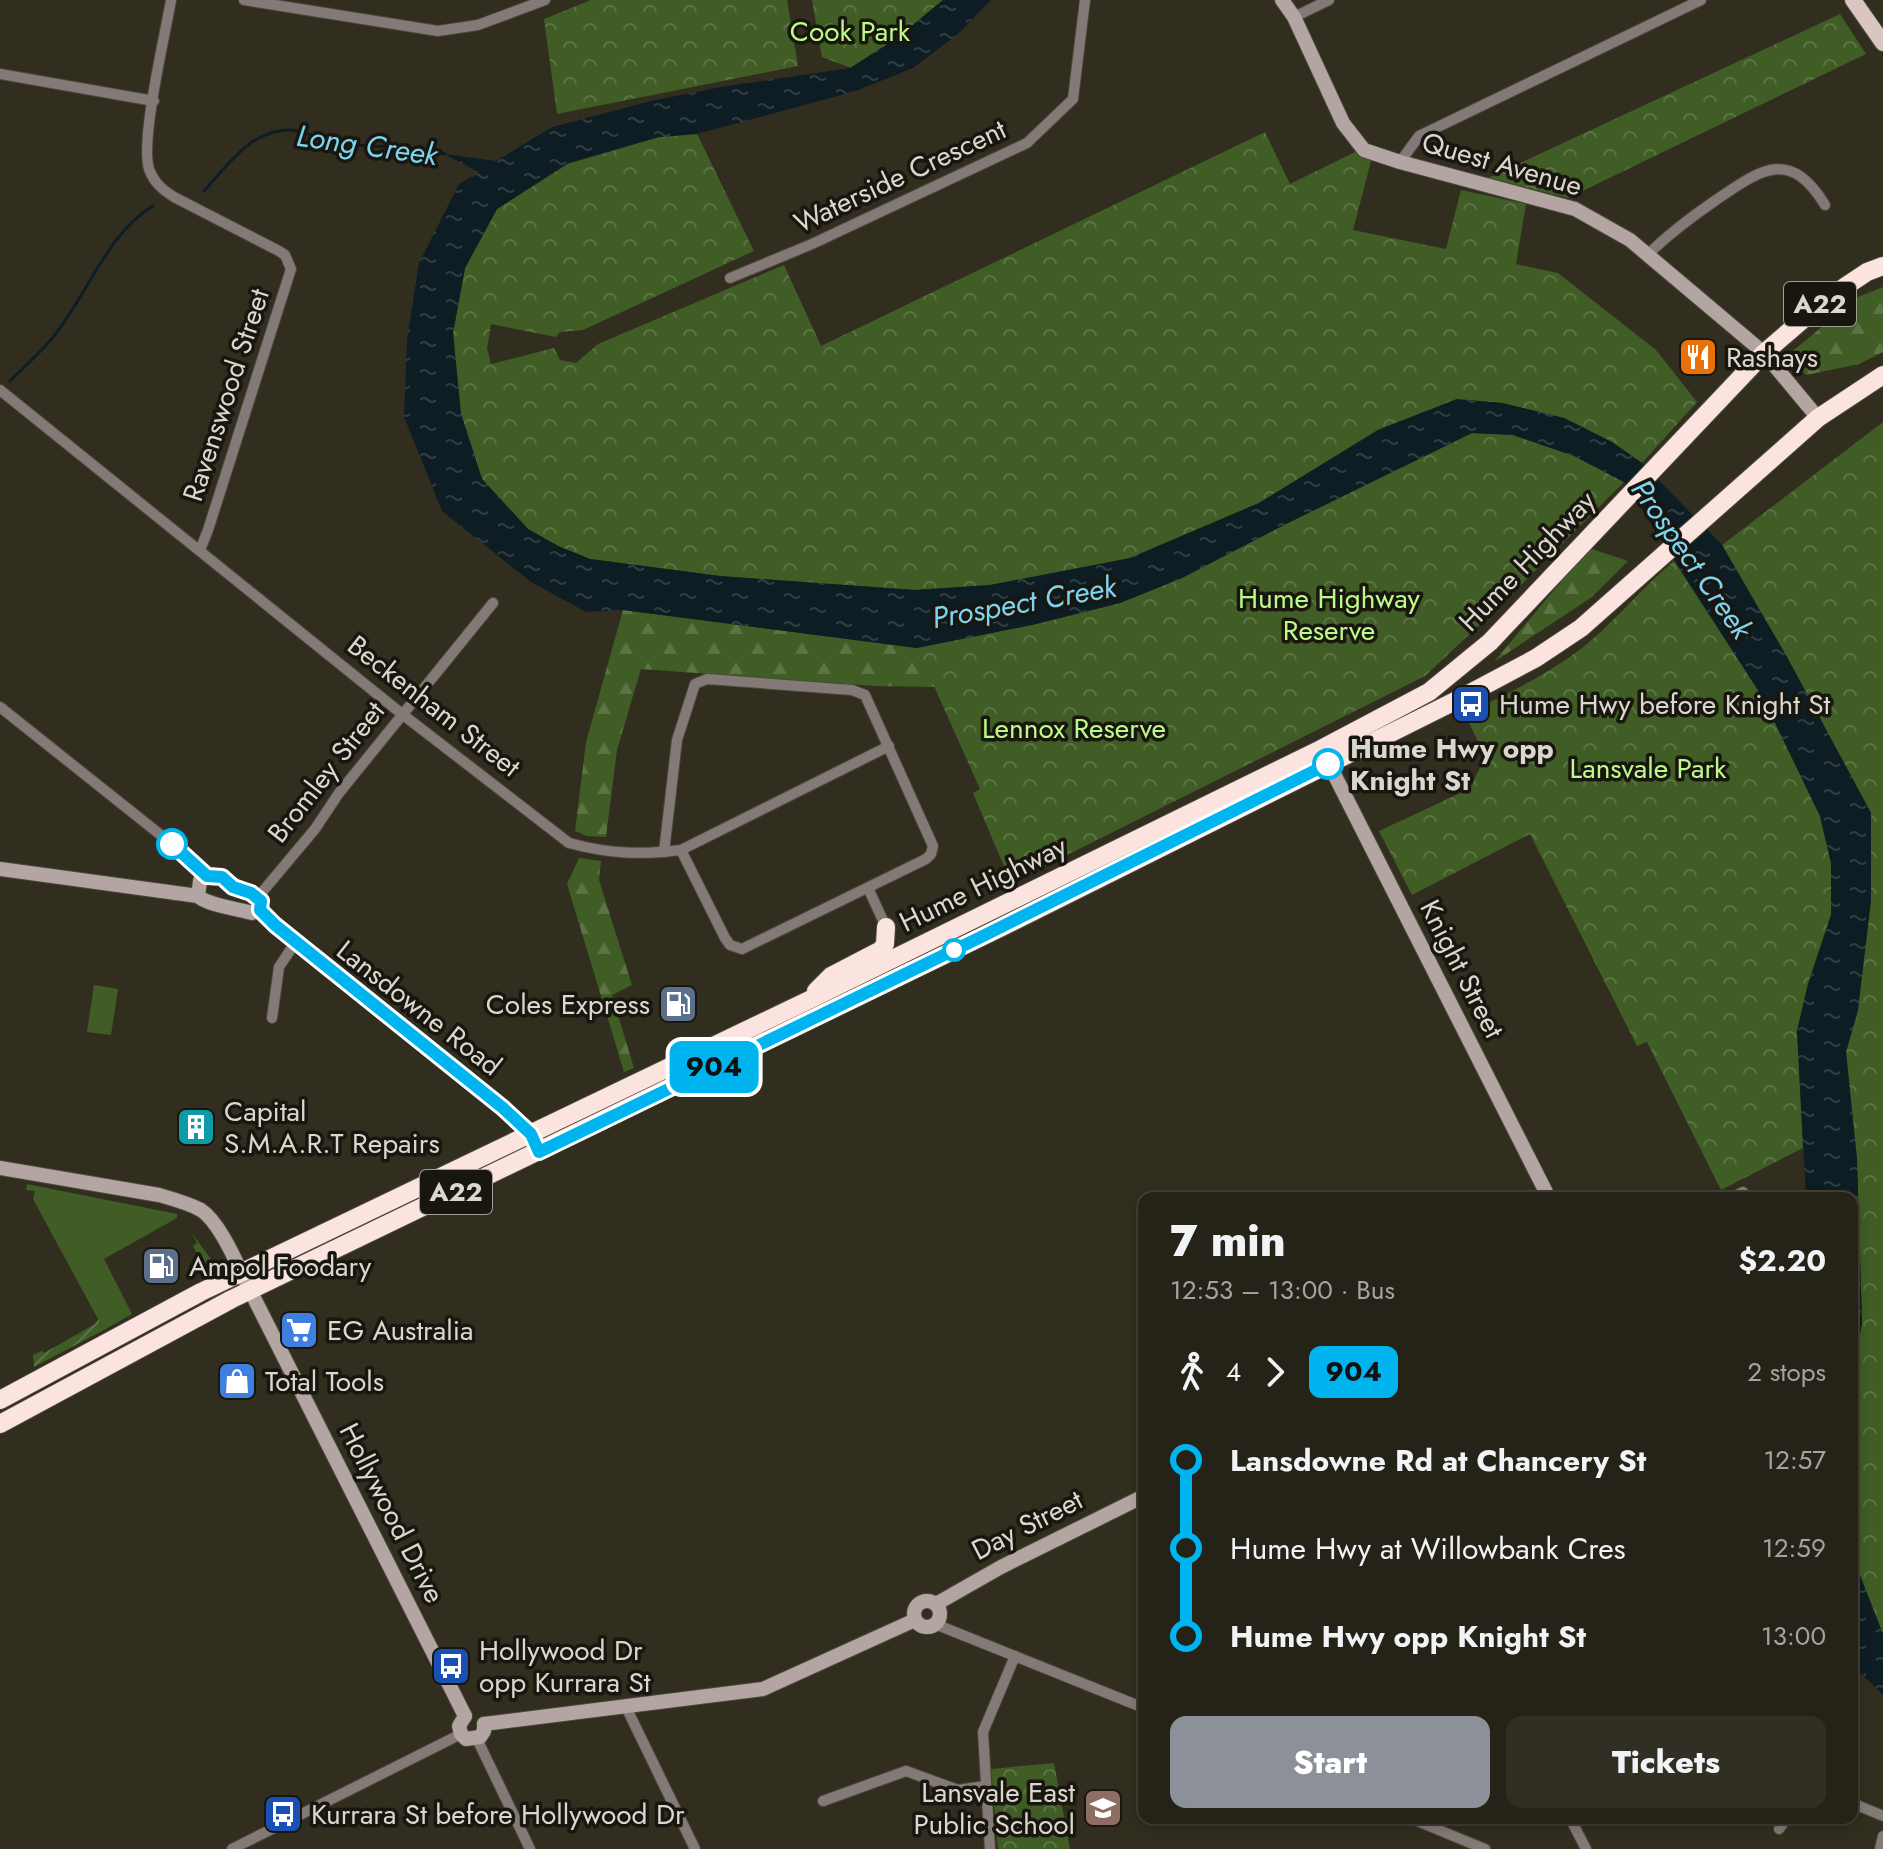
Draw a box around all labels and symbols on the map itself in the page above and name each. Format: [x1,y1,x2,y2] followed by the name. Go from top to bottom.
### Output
[790,11,911,52] park label: Cook Park
[787,109,1013,243] street label: Waterside Crescent
[294,114,442,176] water label: Long Creek
[1417,122,1587,206] street label: Quest Avenue
[1784,282,1856,326] road number: A22
[172,283,280,507] street label: Ravenswood Street
[1677,336,1719,378] restaurant icon: Rashays
[1726,337,1818,378] place label: Rashays
[1621,470,1764,649] water label: Prospect Creek
[1449,481,1605,641] street label: Hume Highway
[928,564,1121,639] water label: Prospect Creek
[1238,578,1421,651] park label: Hume Highway Reserve
[339,625,529,787] street label: Beckenham Street
[1450,683,1492,725] bus stop icon: Hume Hwy before Knight St
[1499,684,1831,725] place label: Hume Hwy before Knight St
[258,692,395,852] street label: Bromley Street
[982,708,1166,749] park label: Lennox Reserve
[1350,728,1554,801] place label: Hume Hwy opp Knight St
[1570,748,1727,789] park label: Lansvale Park
[1313,749,1343,779] marker: Hume Hwy opp Knight St
[892,825,1074,942] street label: Hume Highway
[157,829,187,859] unlabelled marker
[1410,893,1515,1046] street label: Knight Street
[328,930,510,1086] street label: Lansdowne Road
[943,939,965,961] unlabelled marker
[657,983,699,1025] fuel station icon: Coles Express
[486,984,650,1025] place label: Coles Express
[668,1041,760,1093] line badge: 904
[224,1091,440,1164] place label: Capital S.M.A.R.T Repairs
[175,1106,217,1148] building icon: Capital S.M.A.R.T Repairs
[420,1170,492,1214] road number: A22
[140,1245,182,1287] fuel station icon: Ampol Foodary
[189,1246,372,1287] place label: Ampol Foodary
[278,1309,320,1351] supermarket icon: EG Australia
[327,1310,473,1351] place label: EG Australia
[216,1360,258,1402] shop icon: Total Tools
[265,1361,384,1402] place label: Total Tools
[329,1416,455,1610] street label: Hollywood Drive
[964,1479,1090,1570] street label: Day Street
[479,1630,651,1703] place label: Hollywood Dr opp Kurrara St
[430,1645,472,1687] bus stop icon: Hollywood Dr opp Kurrara St
[914,1772,1075,1845] place label: Lansvale East Public School
[1082,1787,1124,1829] school or university icon: Lansvale East Public School
[262,1793,304,1835] bus stop icon: Kurrara St before Hollywood Dr
[311,1794,685,1835] place label: Kurrara St before Hollywood Dr

